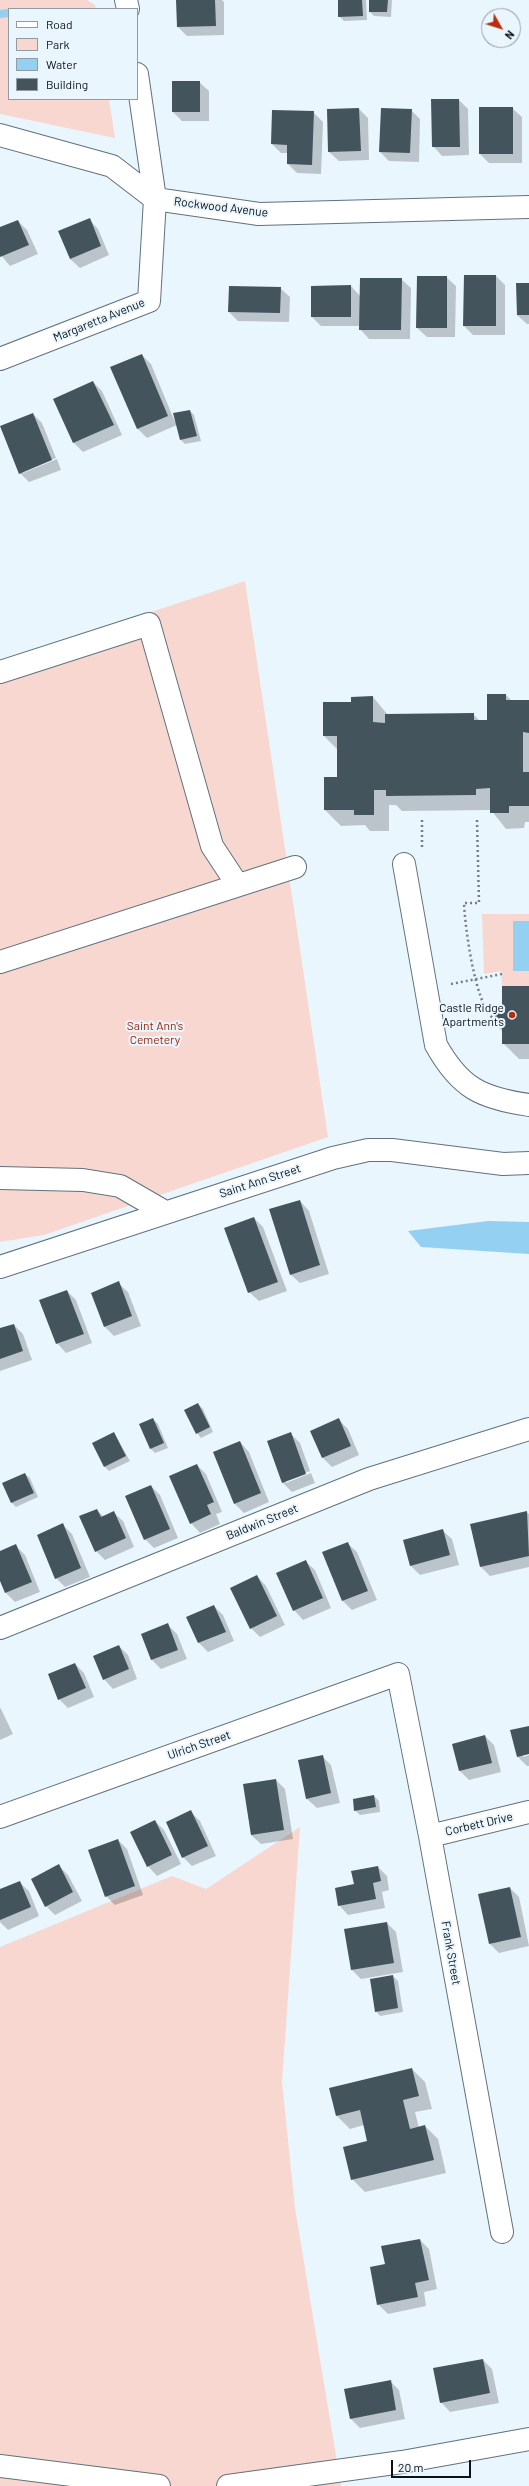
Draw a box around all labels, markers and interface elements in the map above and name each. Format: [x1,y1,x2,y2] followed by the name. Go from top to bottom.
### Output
[8,8,138,100] legend
[481,8,521,48] north arrow
[46,17,73,31] text: Road
[503,28,517,42] text: N
[46,37,70,51] text: Park
[46,57,77,71] text: Water
[46,77,88,91] text: Building
[173,194,269,220] street label: Rockwood Avenue
[51,295,147,345] street label: Margaretta Avenue
[439,1001,504,1029] place label: Castle Ridge Apartments
[507,1010,517,1020] marker: Castle Ridge Apartments
[127,1019,183,1047] park label: Saint Ann's Cemetery
[217,1161,303,1201] street label: Saint Ann Street
[224,1501,300,1543] street label: Baldwin Street
[166,1727,232,1763] street label: Ulrich Street
[444,1809,514,1839] street label: Corbett Drive
[438,1920,464,1986] street label: Frank Street
[393,2452,473,2478] scale bar
[398,2460,424,2474] text: 20 m

